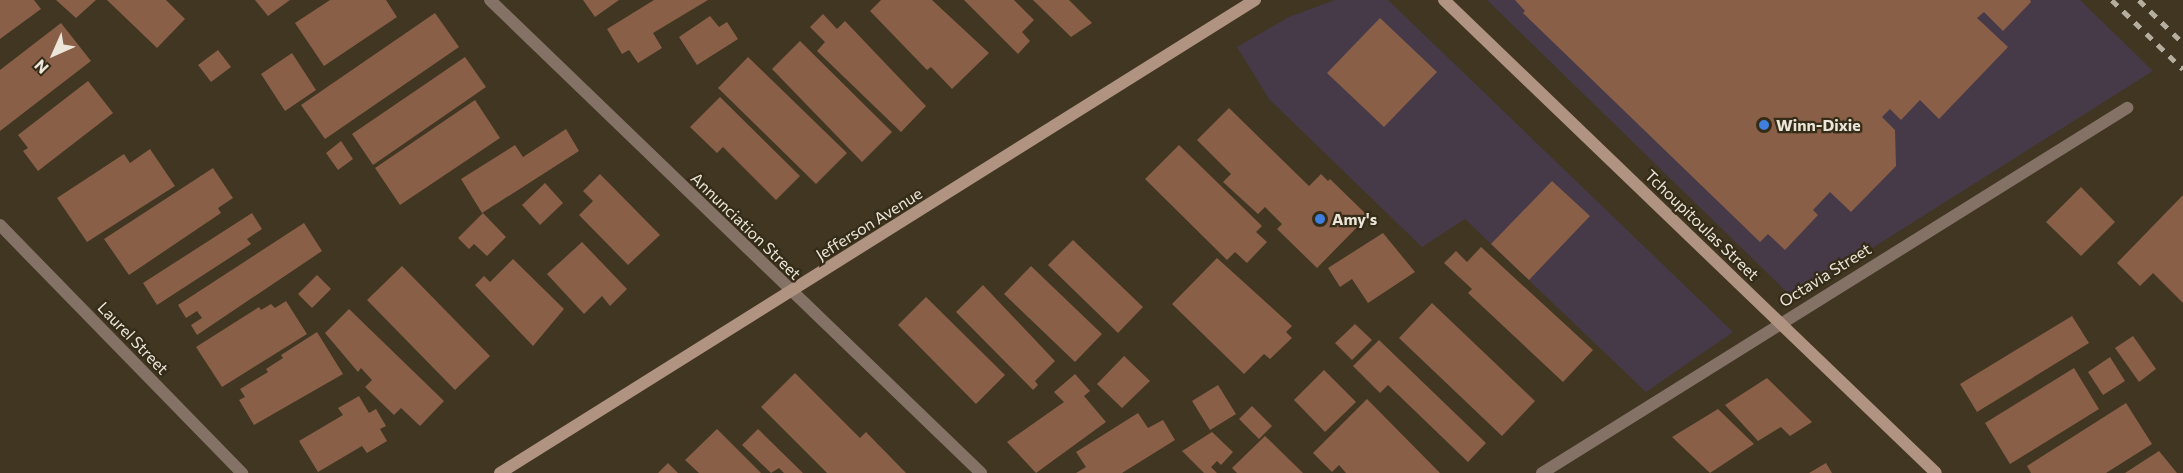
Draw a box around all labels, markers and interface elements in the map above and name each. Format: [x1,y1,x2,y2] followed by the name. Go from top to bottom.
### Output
[24,24,84,84] north arrow
[30,56,52,78] text: N
[1776,115,1861,135] place label: Winn-Dixie
[1757,118,1771,132] marker: Winn-Dixie
[1641,166,1763,284] street label: Tchoupitoulas Street
[687,169,805,283] street label: Annunciation Street
[812,184,926,264] street label: Jefferson Avenue
[1332,209,1377,229] place label: Amy's
[1313,212,1327,226] marker: Amy's
[1776,239,1874,311] street label: Octavia Street
[94,298,172,378] street label: Laurel Street

